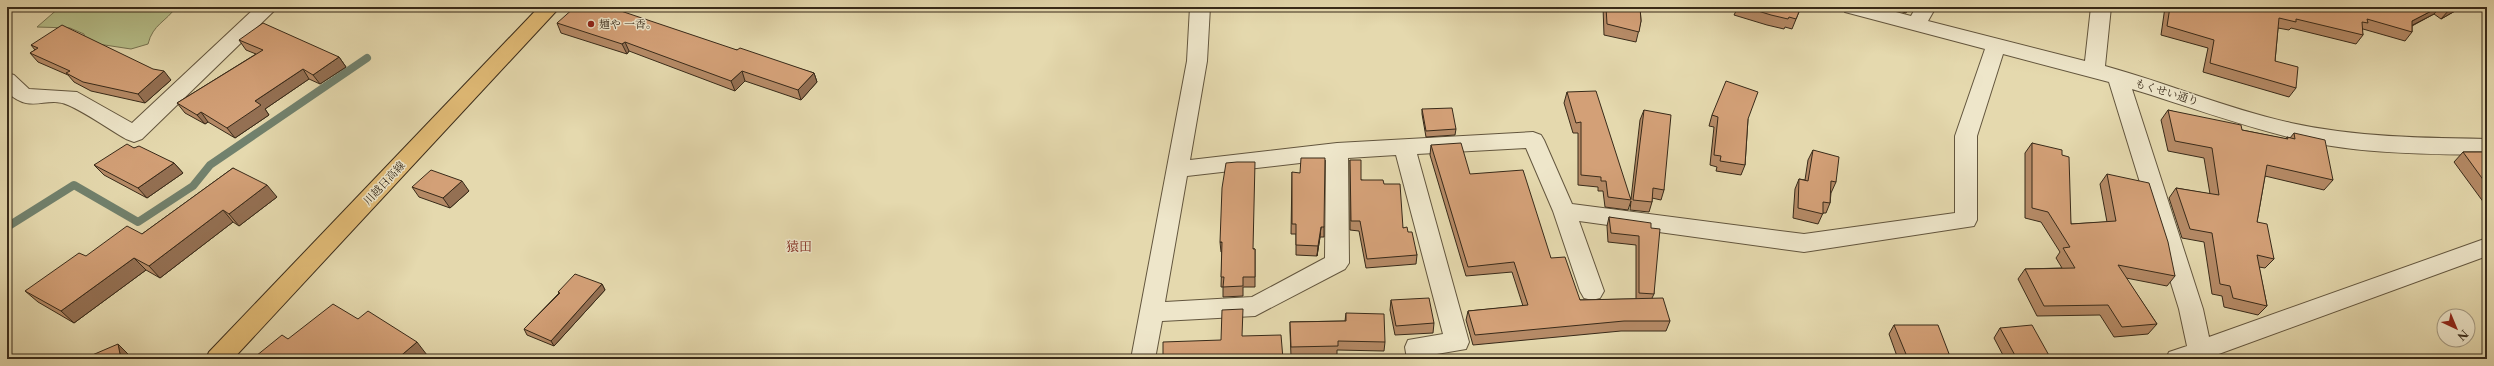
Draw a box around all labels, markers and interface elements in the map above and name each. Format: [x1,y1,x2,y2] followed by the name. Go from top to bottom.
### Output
[599,17,657,31] place label: 麺や 一香。
[586,19,596,29] marker: 麺や 一香。
[2133,76,2201,108] street label: もくせい通り
[360,158,408,208] street label: 川越日高線
[786,238,812,254] district label: 猿田
[2436,308,2476,348] north arrow
[2454,327,2471,344] text: N

